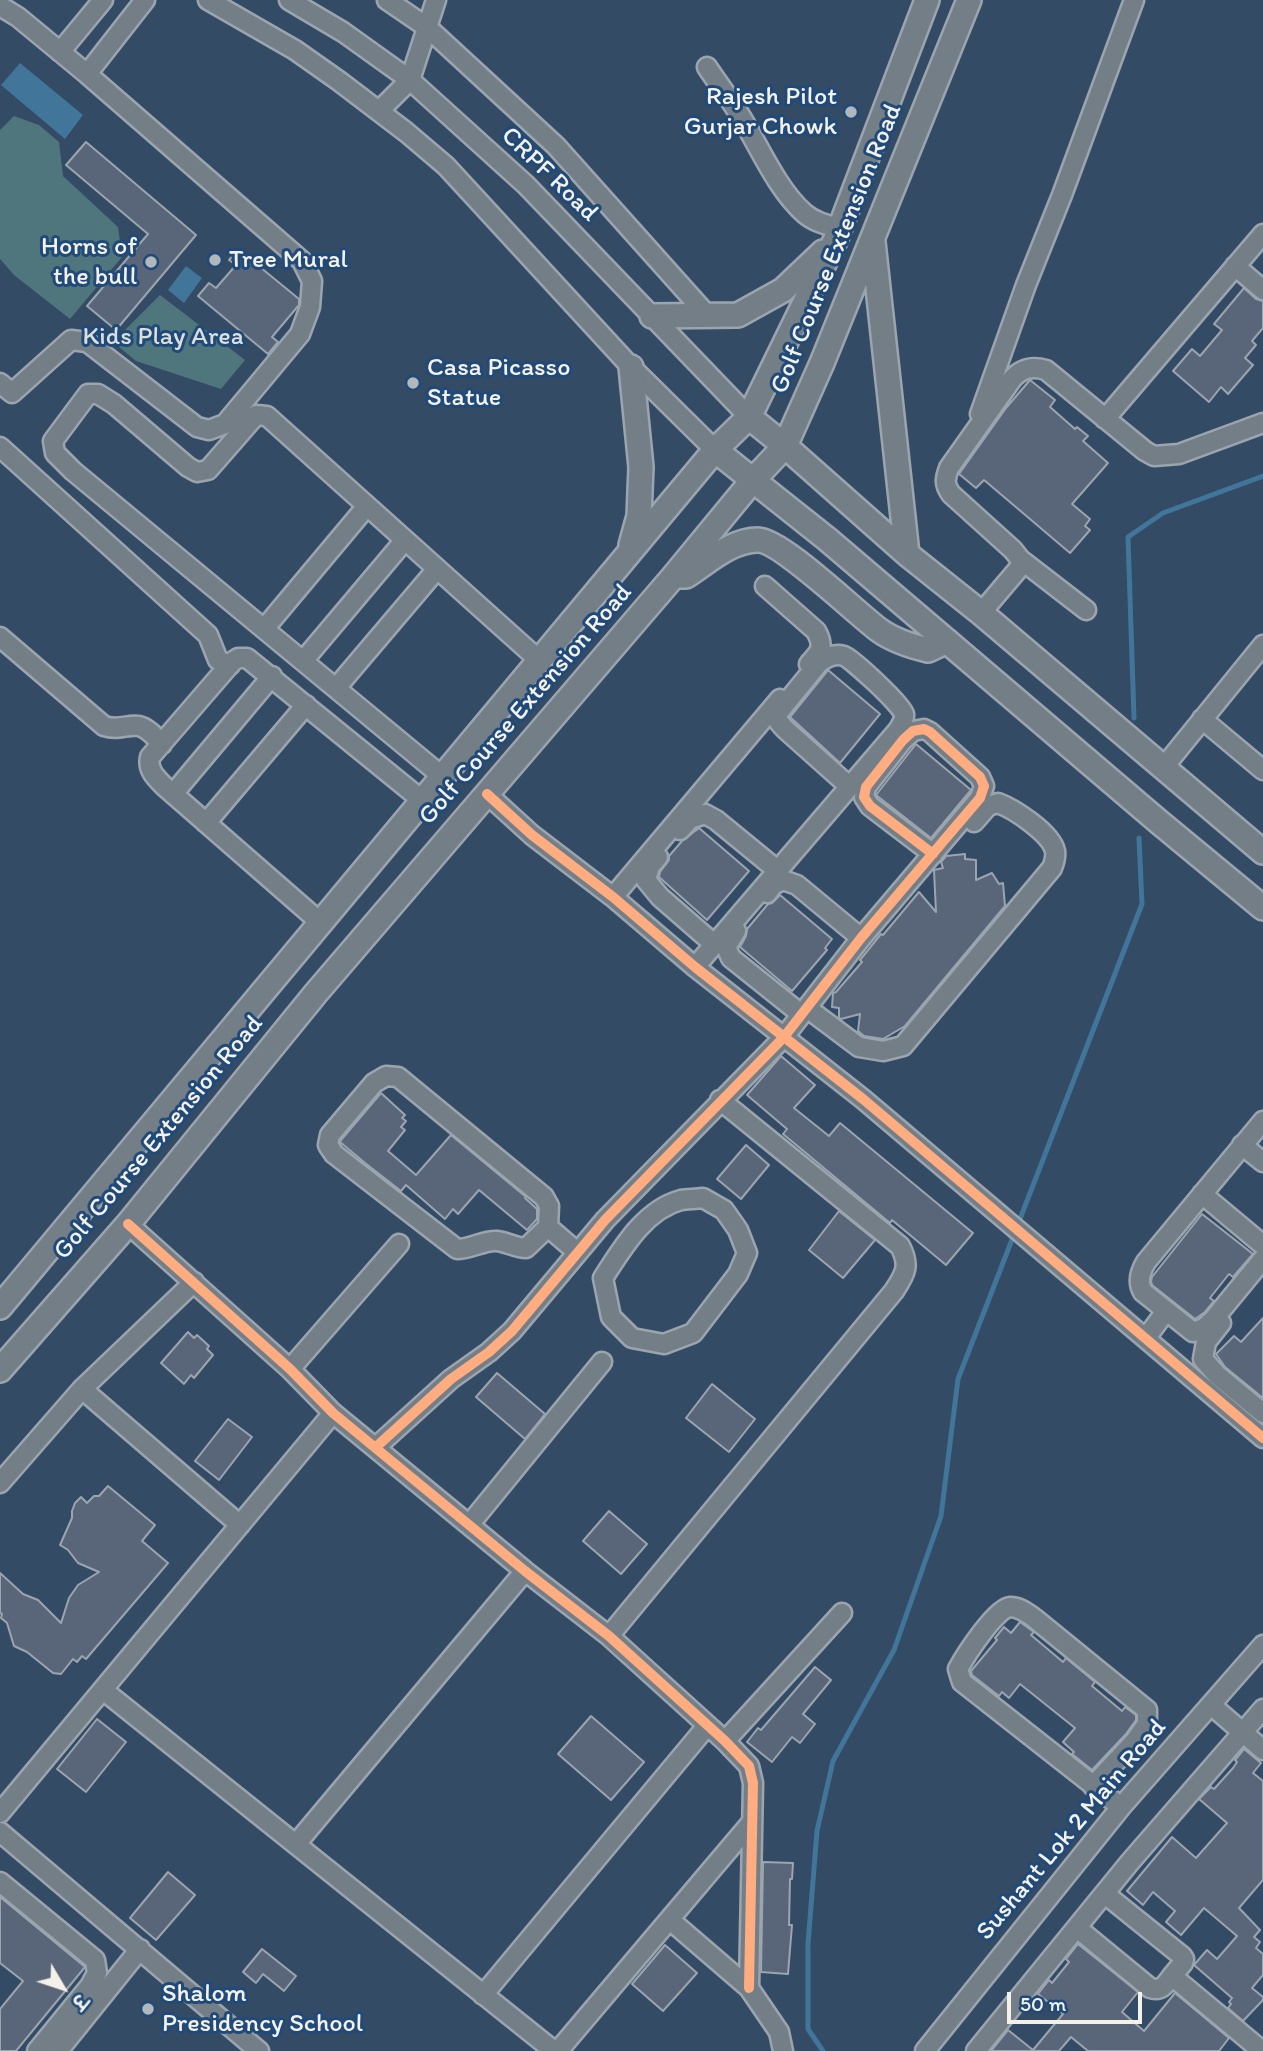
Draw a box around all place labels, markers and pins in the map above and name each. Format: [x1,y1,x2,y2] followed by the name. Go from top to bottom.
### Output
[684,81,837,142] place label: Rajesh Pilot Gurjar Chowk
[843,104,859,120] marker: Rajesh Pilot Gurjar Chowk
[41,231,137,292] place label: Horns of the bull
[229,244,348,276] place label: Tree Mural
[207,252,223,268] marker: Tree Mural
[143,254,159,270] marker: Horns of the bull
[427,352,570,414] place label: Casa Picasso Statue
[405,375,421,391] marker: Casa Picasso Statue
[162,1978,363,2039] place label: Shalom Presidency School
[140,2001,156,2017] marker: Shalom Presidency School

